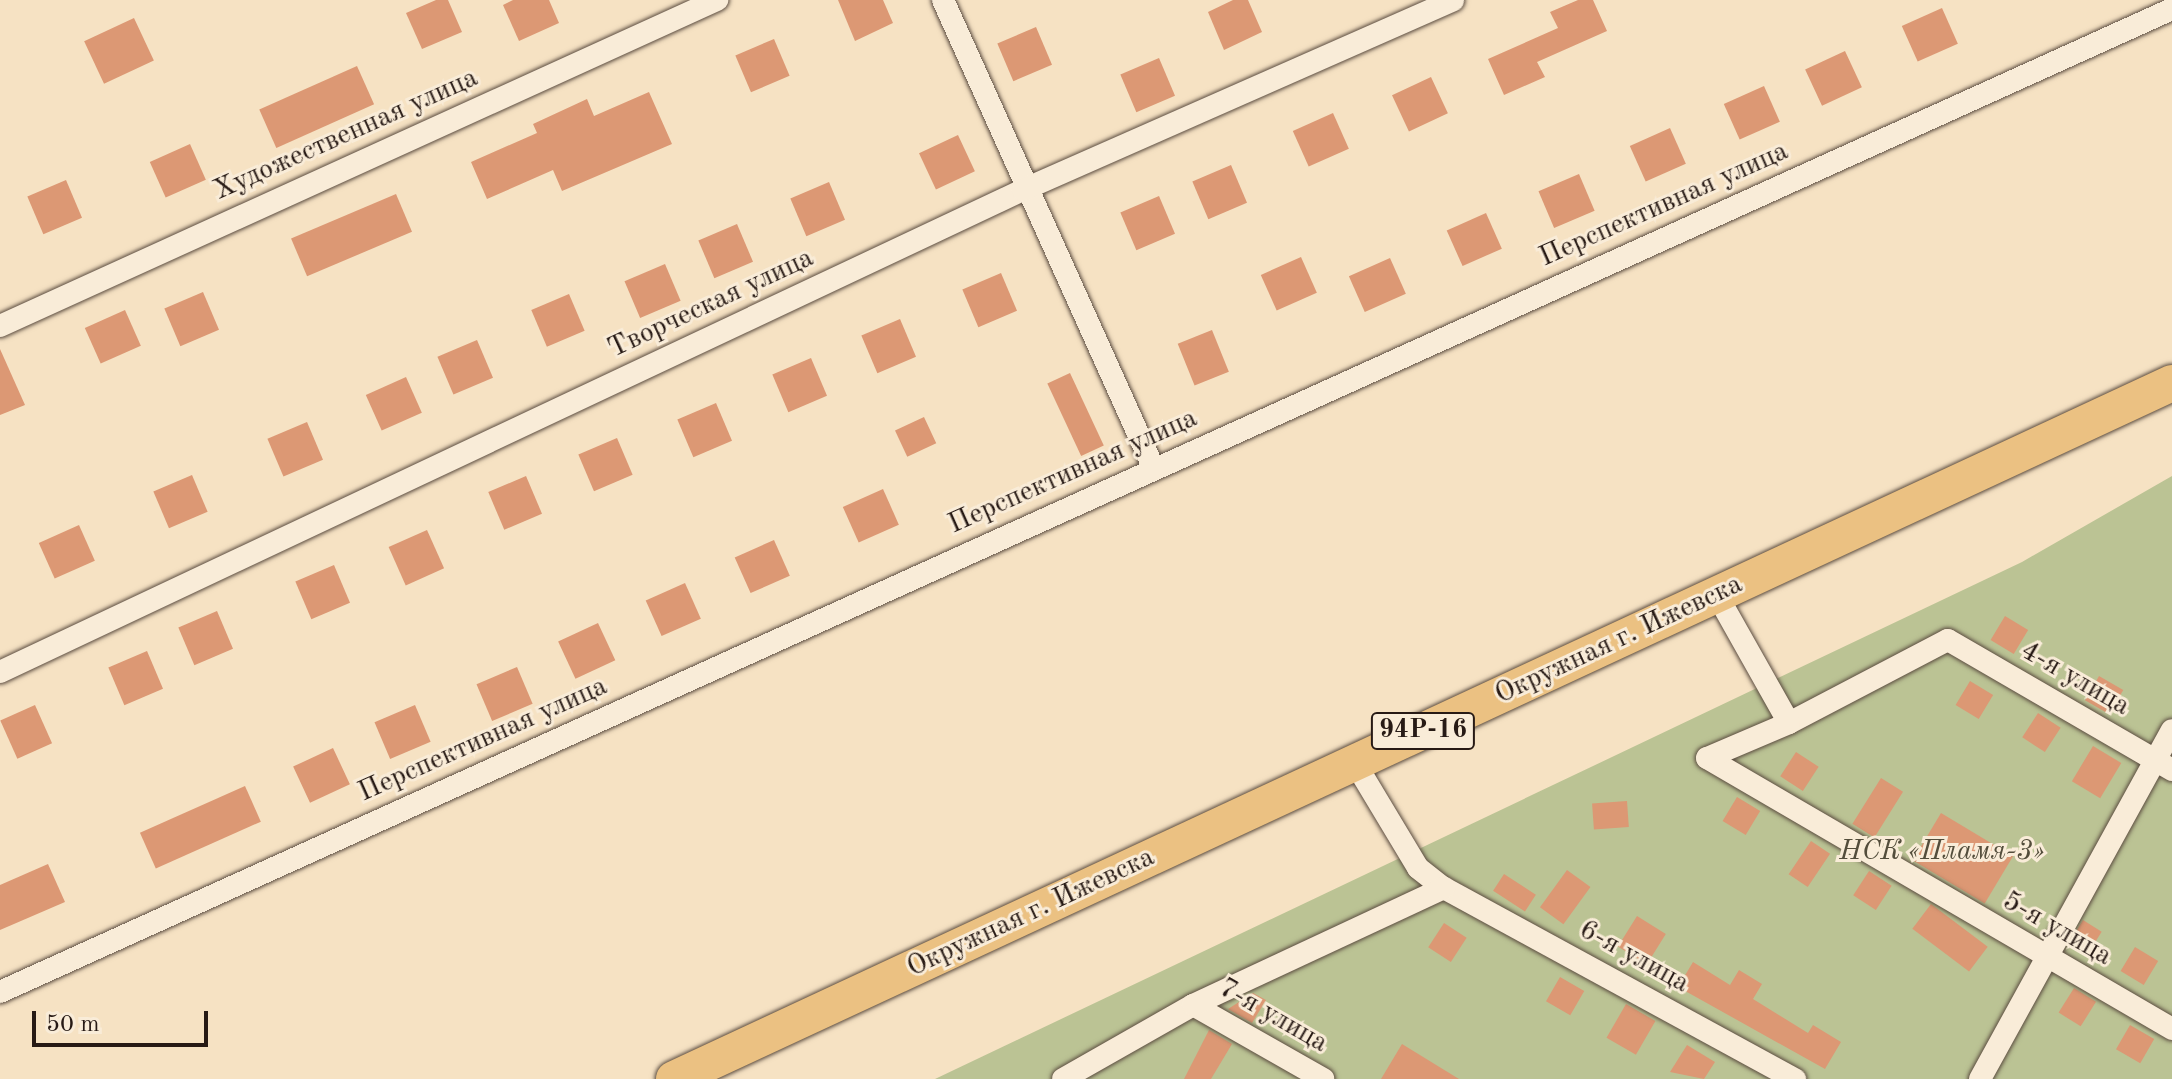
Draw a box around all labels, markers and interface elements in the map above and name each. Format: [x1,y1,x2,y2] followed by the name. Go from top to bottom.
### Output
[209,62,483,208] street label: Художественная улица
[1534,135,1794,275] street label: Перспективная улица
[603,242,819,366] street label: Творческая улица
[943,402,1203,542] street label: Перспективная улица
[1490,568,1748,712] street label: Окружная г. Ижевска
[2014,634,2136,724] street label: 4-я улица
[353,670,613,810] street label: Перспективная улица
[1369,709,1477,753] road number: 94Р-16
[1839,835,2045,869] park label: НСК «Пламя-3»
[902,841,1160,985] street label: Окружная г. Ижевска
[1996,884,2118,974] street label: 5-я улица
[1573,913,1695,1001] street label: 6-я улица
[1212,971,1334,1061] street label: 7-я улица
[36,995,212,1045] scale bar
[46,1013,100,1037] text: 50 m

